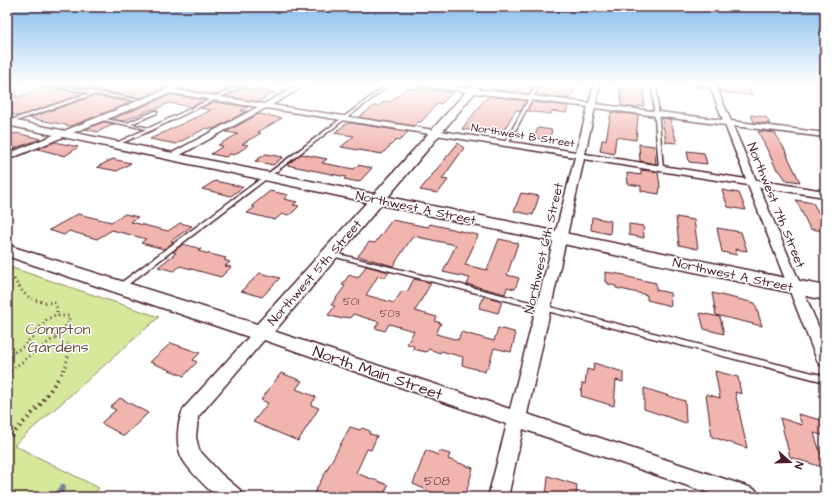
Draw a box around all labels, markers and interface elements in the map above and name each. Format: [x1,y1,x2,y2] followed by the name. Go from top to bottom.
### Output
[470,120,576,151] street label: Northwest B Street
[743,140,810,271] street label: Northwest 7th Street
[520,180,568,316] street label: Northwest 6th Street
[354,186,478,230] street label: Northwest A Street
[264,215,366,330] street label: Northwest 5th Street
[671,253,795,297] street label: Northwest A Street
[343,294,360,309] house number: 501
[380,306,401,321] house number: 503
[25,318,91,358] park label: Compton Gardens
[310,340,446,406] street label: North Main Street
[770,442,810,482] north arrow
[791,459,807,471] text: N
[424,472,450,490] house number: 508

